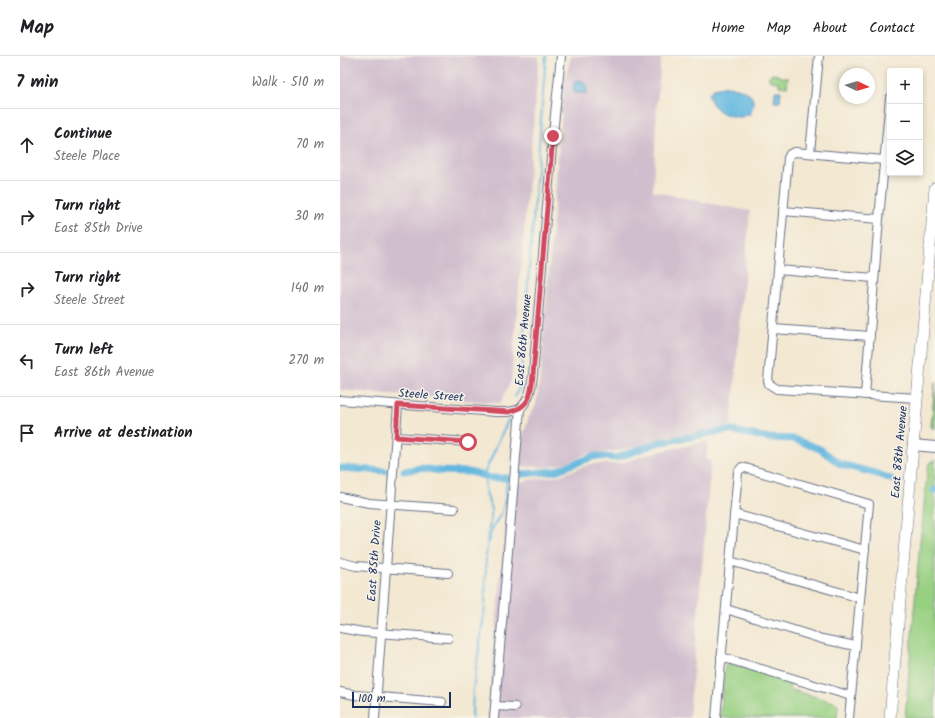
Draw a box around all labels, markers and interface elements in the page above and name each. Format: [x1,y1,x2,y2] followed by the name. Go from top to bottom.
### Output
[20,13,54,43] text: Map
[711,17,745,39] text: Home
[767,17,791,39] text: Map
[813,17,847,39] text: About
[869,17,915,39] text: Contact
[839,68,875,104] north arrow
[887,68,923,176] map controls
[887,68,923,104] button: +
[16,69,58,96] text: 7 min
[252,72,324,93] text: Walk · 510 m
[887,104,923,140] button: −
[54,122,112,146] text: Continue
[544,127,562,145] route end
[16,134,38,156] icon: ahead
[296,134,324,155] text: 70 m
[887,140,923,176] button: layers
[54,146,120,167] text: Steele Place
[54,194,121,218] text: Turn right
[16,206,38,228] icon: right
[295,206,324,227] text: 30 m
[54,218,143,239] text: East 85th Drive
[54,266,121,290] text: Turn right
[16,278,38,300] icon: right
[291,278,324,299] text: 140 m
[54,290,125,311] text: Steele Street
[510,293,537,387] street label: East 86th Avenue
[54,338,114,362] text: Turn left
[16,350,38,372] icon: left
[288,350,324,371] text: 270 m
[54,362,154,383] text: East 86th Avenue
[398,384,465,407] street label: Steele Street
[886,404,913,499] street label: East 88th Avenue
[54,421,193,445] text: Arrive at destination
[16,422,38,444] icon: arrive
[459,433,477,451] route start
[362,519,387,603] street label: East 85th Drive
[352,690,451,709] scale bar
[358,690,386,708] text: 100 m

